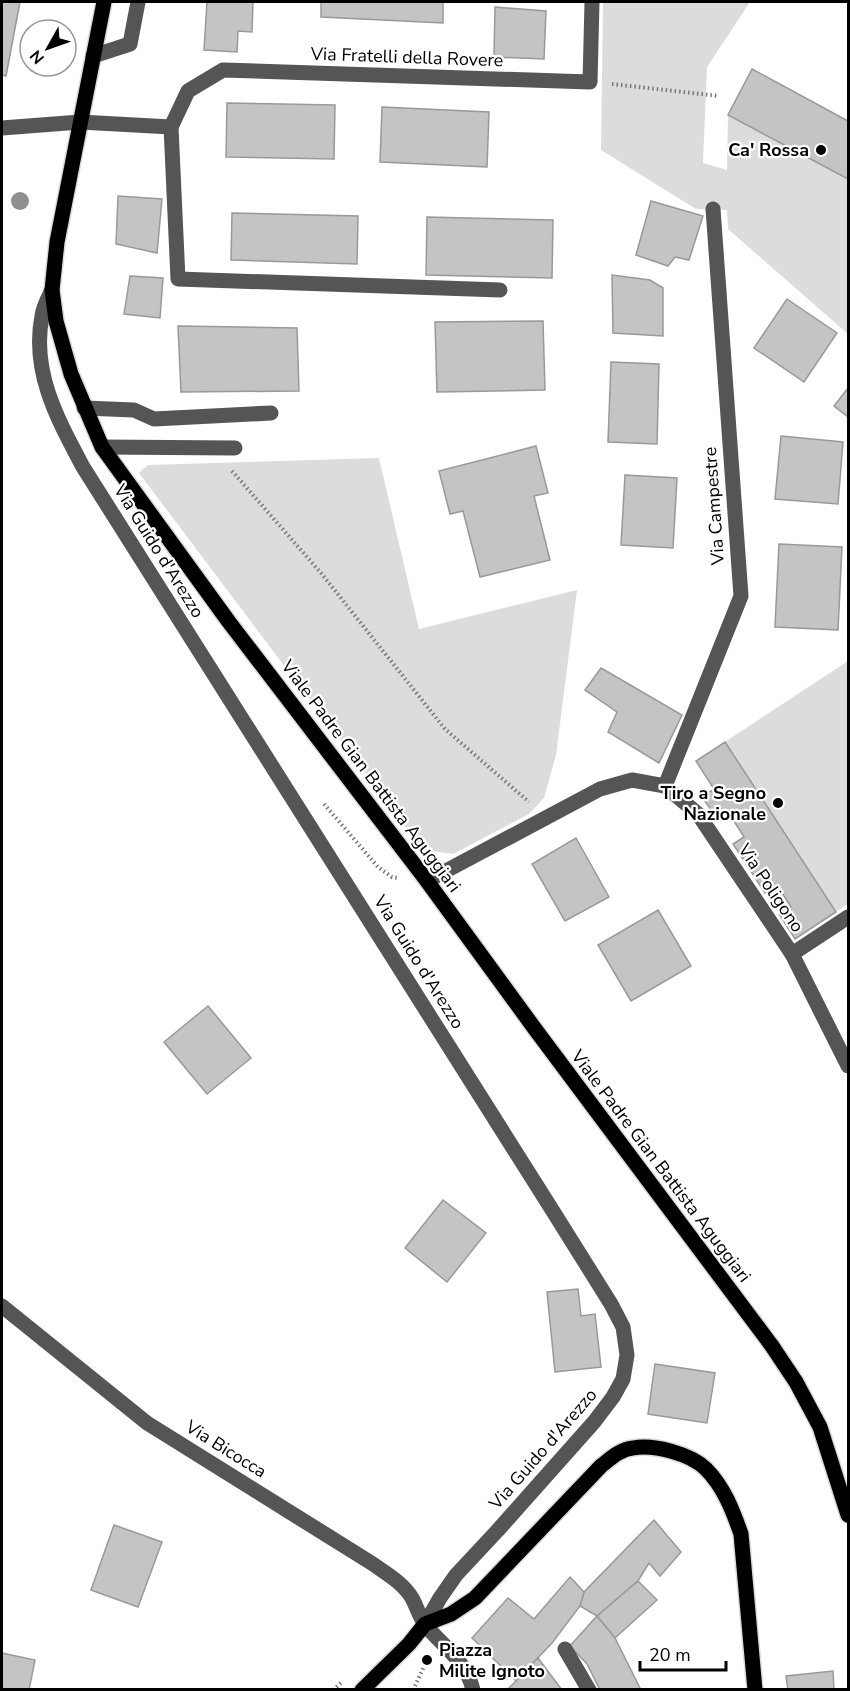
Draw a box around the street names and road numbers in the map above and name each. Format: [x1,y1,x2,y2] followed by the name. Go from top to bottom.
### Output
[309,42,504,72] street label: Via Fratelli della Rovere
[698,446,730,567] street label: Via Campestre
[108,479,210,622] street label: Via Guido d'Arezzo
[275,654,466,897] street label: Viale Padre Gian Battista Aguggiari
[732,838,809,937] street label: Via Poligono
[368,890,470,1033] street label: Via Guido d'Arezzo
[565,1044,756,1287] street label: Viale Padre Gian Battista Aguggiari
[483,1383,602,1515] street label: Via Guido d'Arezzo
[180,1414,271,1483] street label: Via Bicocca

